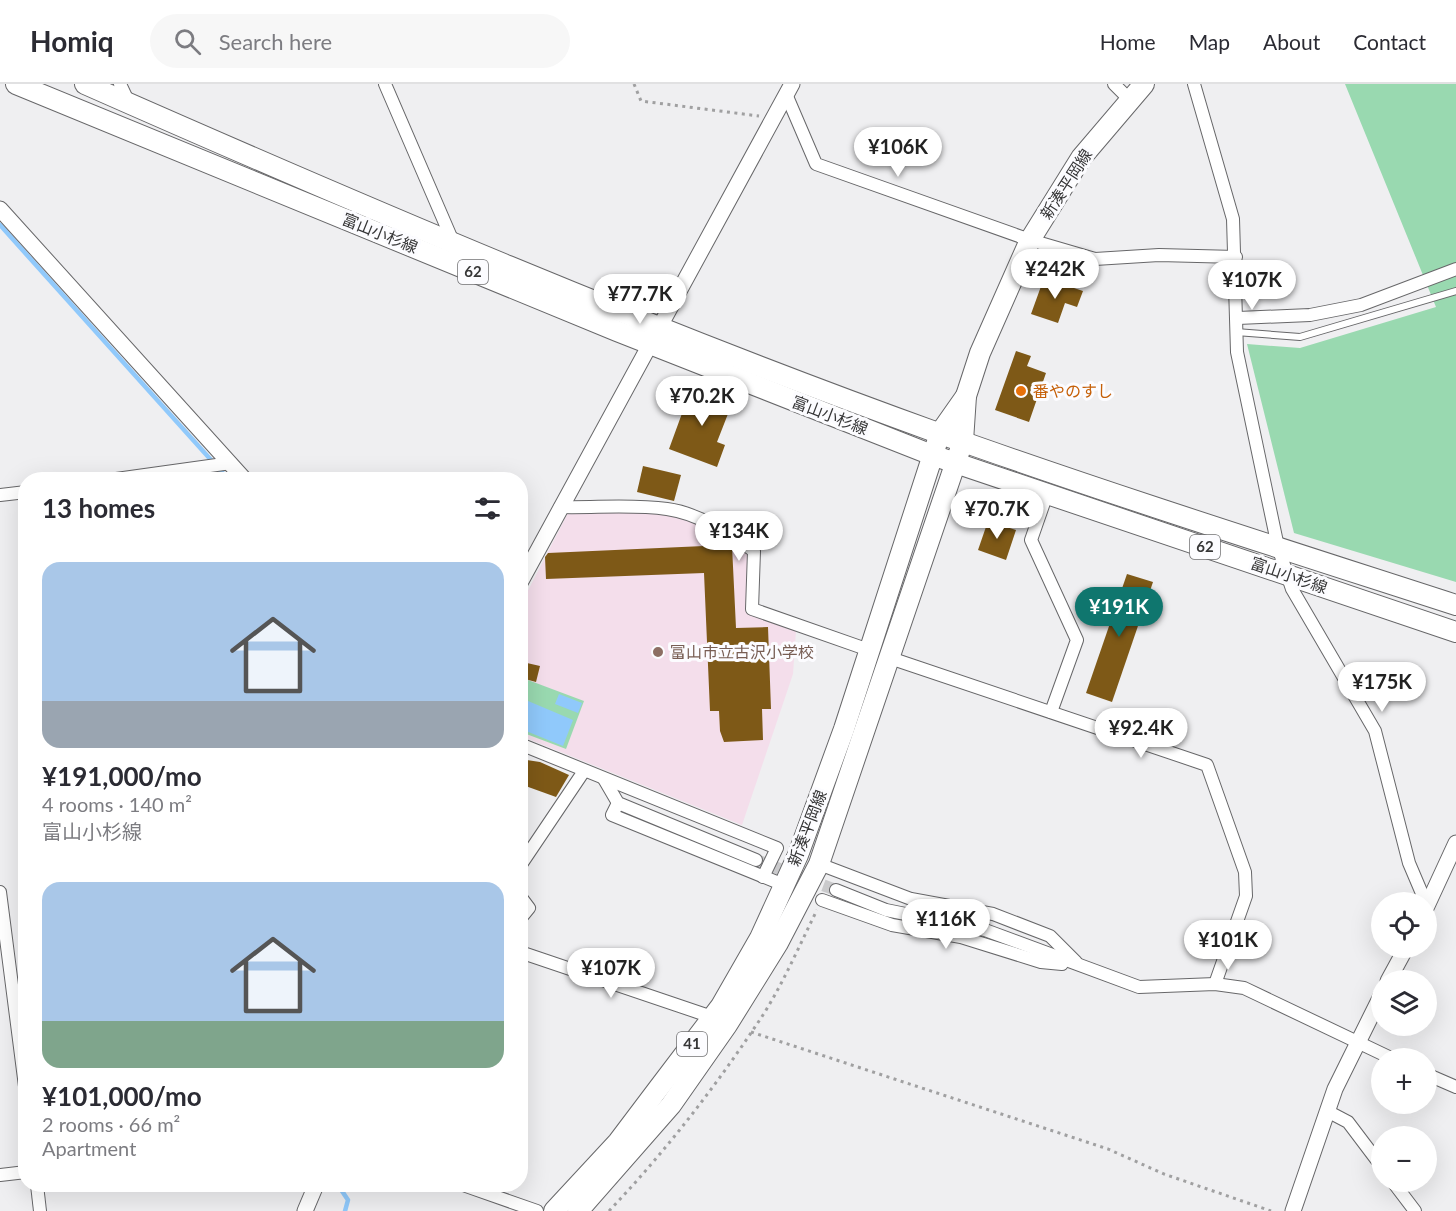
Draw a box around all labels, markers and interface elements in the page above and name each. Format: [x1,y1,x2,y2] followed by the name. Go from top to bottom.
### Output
[150,14,570,68] search box
[30,24,114,58] text: Homiq
[171,25,204,58] icon: search
[219,28,332,55] text: Search here
[1100,29,1156,54] text: Home
[1189,29,1230,54] text: Map
[1263,29,1320,54] text: About
[1353,29,1426,54] text: Contact
[856,127,940,178] pin: ¥106K
[868,134,928,158] text: ¥106K
[1036,145,1095,222] street label: 新湊平岡線
[340,209,421,256] street label: 富山小杉線
[1013,249,1097,300] pin: ¥242K
[1025,256,1085,280] text: ¥242K
[458,260,488,284] road number: 62
[1210,260,1294,311] pin: ¥107K
[1222,267,1282,291] text: ¥107K
[591,274,689,325] pin: ¥77.7K
[608,281,672,305] text: ¥77.7K
[653,376,751,427] pin: ¥70.2K
[1033,381,1113,400] place label: 番やのすし
[670,383,734,407] text: ¥70.2K
[1014,384,1028,398] marker: 番やのすし
[789,391,871,438] street label: 富山小杉線
[948,489,1046,540] pin: ¥70.7K
[42,492,155,524] text: 13 homes
[471,492,504,525] icon: filters
[965,496,1029,520] text: ¥70.7K
[697,511,781,562] pin: ¥134K
[709,518,769,542] text: ¥134K
[1190,535,1220,559] road number: 62
[1248,553,1330,597] street label: 富山小杉線
[1077,587,1161,638] pin: ¥191K
[1089,594,1149,618] text: ¥191K
[219,601,327,709] icon: home
[670,642,814,661] place label: 富山市立古沢小学校
[651,645,665,659] marker: 富山市立古沢小学校
[1340,662,1424,713] pin: ¥175K
[1352,669,1412,693] text: ¥175K
[1092,708,1190,759] pin: ¥92.4K
[1109,715,1173,739] text: ¥92.4K
[42,760,202,792] text: ¥191,000/mo
[783,787,830,869] street label: 新湊平岡線
[42,792,192,816] text: 4 rooms · 140 m²
[42,819,142,843] text: 富山小杉線
[1371,892,1437,1192] map controls
[1371,892,1437,958] button: locate
[904,899,988,950] pin: ¥116K
[916,906,976,930] text: ¥116K
[1186,920,1270,971] pin: ¥101K
[219,921,327,1029] icon: home
[1198,927,1258,951] text: ¥101K
[569,948,653,999] pin: ¥107K
[581,955,641,979] text: ¥107K
[1371,970,1437,1036] button: layers
[677,1032,707,1056] road number: 41
[1371,1048,1437,1114] button: +
[42,1080,202,1112] text: ¥101,000/mo
[42,1112,180,1136] text: 2 rooms · 66 m²
[1371,1126,1437,1192] button: −
[42,1136,136,1160] text: Apartment

